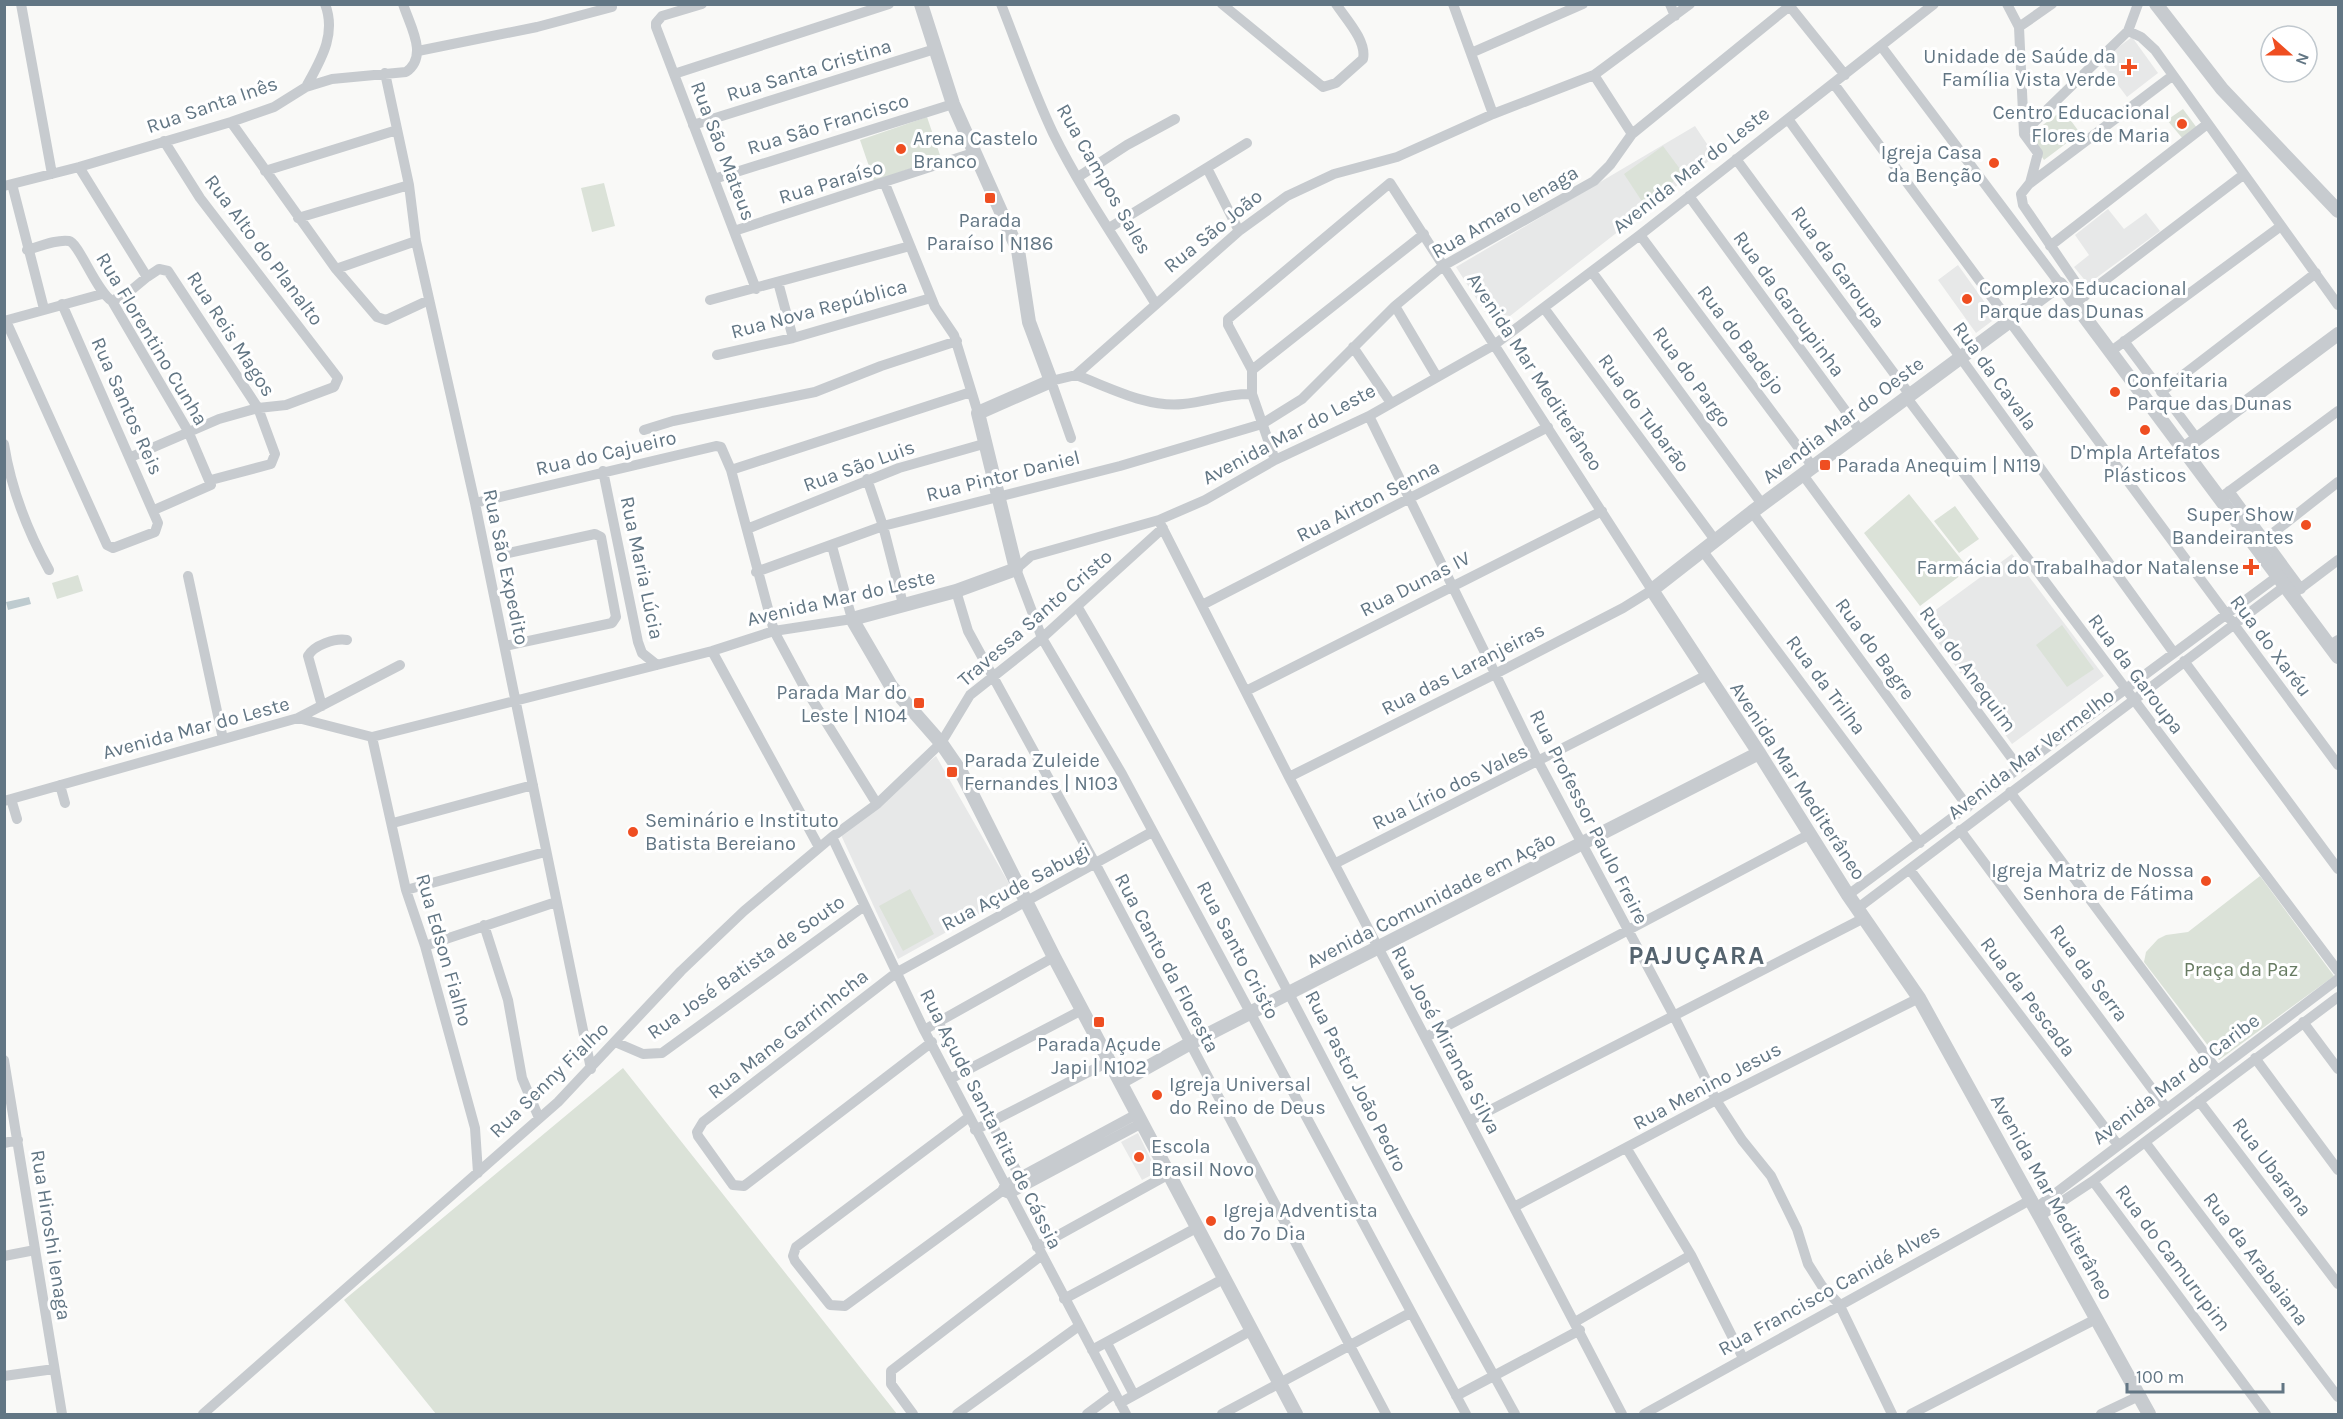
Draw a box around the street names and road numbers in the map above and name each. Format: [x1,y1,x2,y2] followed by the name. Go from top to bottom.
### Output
[724,34,894,106] street label: Rua Santa Cristina
[143,72,281,138] street label: Rua Santa Inês
[686,78,760,224] street label: Rua São Mateus
[744,88,912,160] street label: Rua São Francisco
[1052,100,1156,258] street label: Rua Campos Sales
[1608,102,1774,238] street label: Avenida Mar do Leste
[776,155,886,209] street label: Rua Paraíso
[1428,161,1582,263] street label: Rua Amaro Ienaga
[200,170,328,330] street label: Rua Alto do Planalto
[1159,184,1267,278] street label: Rua São João
[1786,202,1890,332] street label: Rua da Garoupa
[1728,227,1850,381] street label: Rua da Garoupinha
[91,248,213,430] street label: Rua Florentino Cunha
[182,267,280,401] street label: Rua Reis Magos
[1462,269,1608,475] street label: Avenida Mar Mediterâneo
[728,274,910,344] street label: Rua Nova República
[1693,281,1789,399] street label: Rua do Badejo
[1948,317,2042,435] street label: Rua da Cavala
[1648,322,1736,432] street label: Rua do Pargo
[86,334,168,478] street label: Rua Santos Reis
[1593,349,1695,477] street label: Rua do Tubarão
[1758,352,1928,488] street label: Avendia Mar do Oeste
[1199,379,1379,489] street label: Avenida Mar do Leste
[533,426,679,480] street label: Rua do Cajueiro
[800,435,918,497] street label: Rua São Luis
[924,446,1082,506] street label: Rua Pintor Daniel
[1293,455,1443,547] street label: Rua Airton Senna
[478,487,534,647] street label: Rua São Expedito
[616,494,668,642] street label: Rua Maria Lúcia
[953,545,1117,691] street label: Travessa Santo Cristo
[1356,546,1474,622] street label: Rua Dunas IV
[745,565,937,631] street label: Avenida Mar do Leste
[2225,591,2317,701] street label: Rua do Xaréu
[1830,594,1920,704] street label: Rua do Bagre
[1915,602,2021,736] street label: Rua do Anequim
[2083,609,2189,739] street label: Rua da Garoupa
[1378,618,1548,720] street label: Rua das Laranjeiras
[1781,631,1871,739] street label: Rua da Trilha
[1725,678,1871,884] street label: Avenida Mar Mediterâneo
[1943,684,2119,824] street label: Avenida Mar Vermelho
[100,692,292,764] street label: Avenida Mar do Leste
[1525,706,1653,928] street label: Rua Professor Paulo Freire
[1368,739,1532,835] street label: Rua Lírio dos Vales
[1303,827,1559,973] street label: Avenida Comunidade em Ação
[938,838,1094,936] street label: Rua Açude Sabugi
[1110,869,1224,1057] street label: Rua Canto da Floresta
[411,871,477,1029] street label: Rua Edson Fialho
[1192,877,1284,1023] street label: Rua Santo Cristo
[643,890,849,1044] street label: Rua José Batista de Souto
[2045,920,2133,1026] street label: Rua da Serra
[1976,933,2080,1061] street label: Rua da Pescada
[1387,942,1505,1138] street label: Rua José Miranda Silva
[703,964,873,1104] street label: Rua Mane Garrinhcha
[915,985,1067,1253] street label: Rua Açude Santa Rita de Cássia
[1300,987,1412,1175] street label: Rua Pastor João Pedro
[2088,1009,2264,1149] street label: Avenida Mar do Caribe
[485,1017,613,1143] street label: Rua Senny Fialho
[1629,1037,1785,1135] street label: Rua Menino Jesus
[1986,1090,2118,1304] street label: Avenida Mar Mediterâneo
[2227,1113,2317,1221] street label: Rua Ubarana
[26,1148,76,1322] street label: Rua Hiroshi Ienaga
[2110,1180,2236,1336] street label: Rua do Camurupim
[2199,1188,2313,1330] street label: Rua da Arabaiana
[1714,1219,1944,1361] street label: Rua Francisco Canidé Alves

